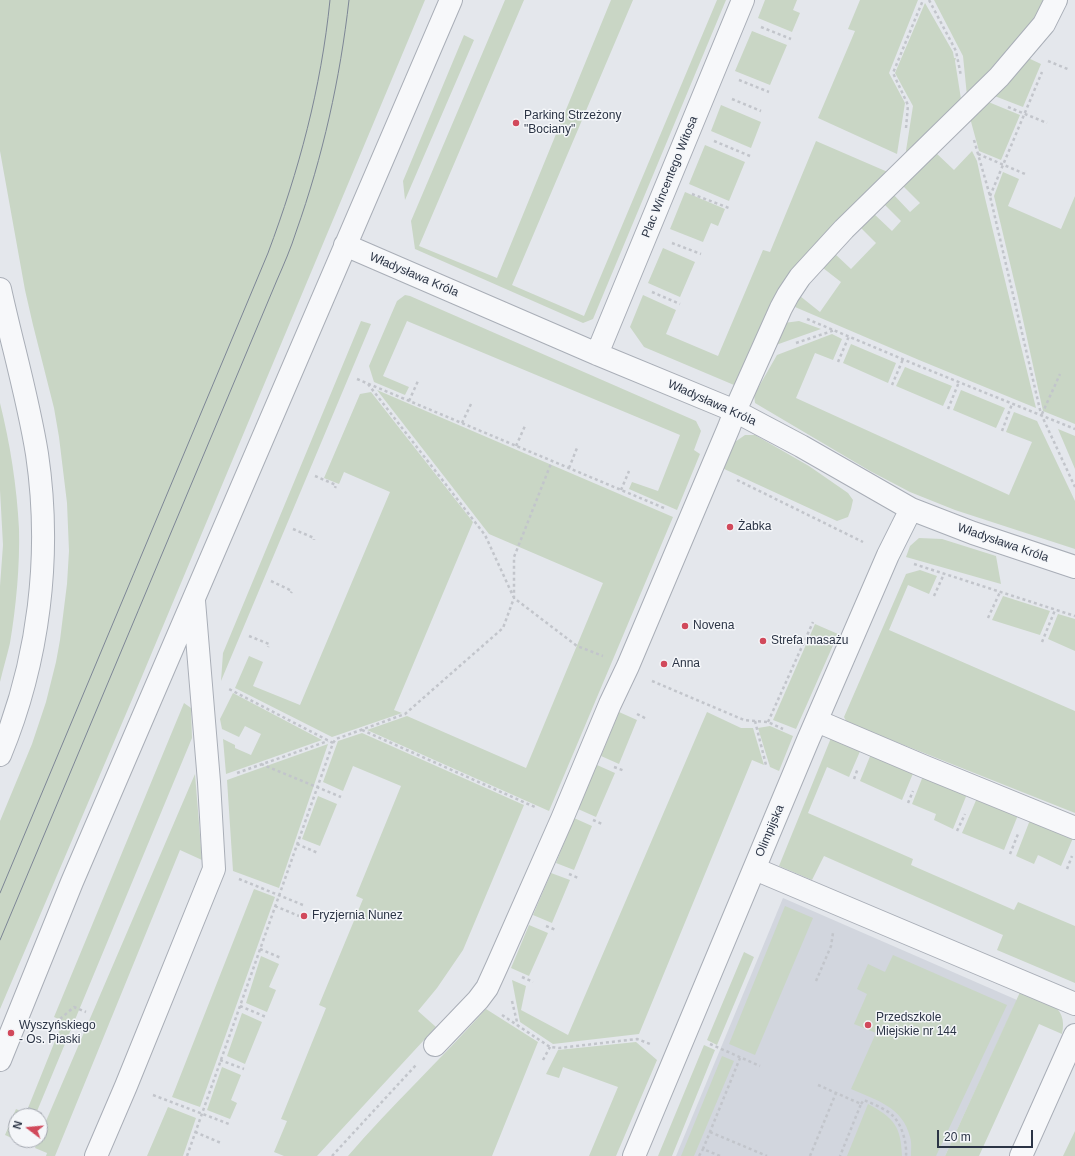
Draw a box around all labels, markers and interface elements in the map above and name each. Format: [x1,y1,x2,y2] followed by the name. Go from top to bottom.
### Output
[524,109,621,137] place label: Parking Strzeżony "Bociany"
[639,114,701,240] street label: Plac Wincentego Witosa
[511,118,521,128] marker: Parking Strzeżony "Bociany"
[367,250,461,300] street label: Władysława Króla
[666,377,758,429] street label: Władysława Króla
[738,520,771,534] place label: Żabka
[956,521,1050,565] street label: Władysława Króla
[725,522,735,532] marker: Żabka
[693,619,734,633] place label: Novena
[680,621,690,631] marker: Novena
[771,634,848,648] place label: Strefa masażu
[758,636,768,646] marker: Strefa masażu
[672,657,700,671] place label: Anna
[659,659,669,669] marker: Anna
[753,803,787,859] street label: Olimpijska
[312,909,403,923] place label: Fryzjernia Nunez
[299,911,309,921] marker: Fryzjernia Nunez
[876,1011,957,1039] place label: Przedszkole Miejskie nr 144
[19,1019,96,1047] place label: Wyszyńskiego - Os. Piaski
[863,1020,873,1030] marker: Przedszkole Miejskie nr 144
[6,1028,16,1038] marker: Wyszyńskiego - Os. Piaski
[8,1108,48,1148] north arrow
[11,1119,24,1130] text: N
[939,1122,1035,1148] scale bar
[944,1130,971,1144] text: 20 m

